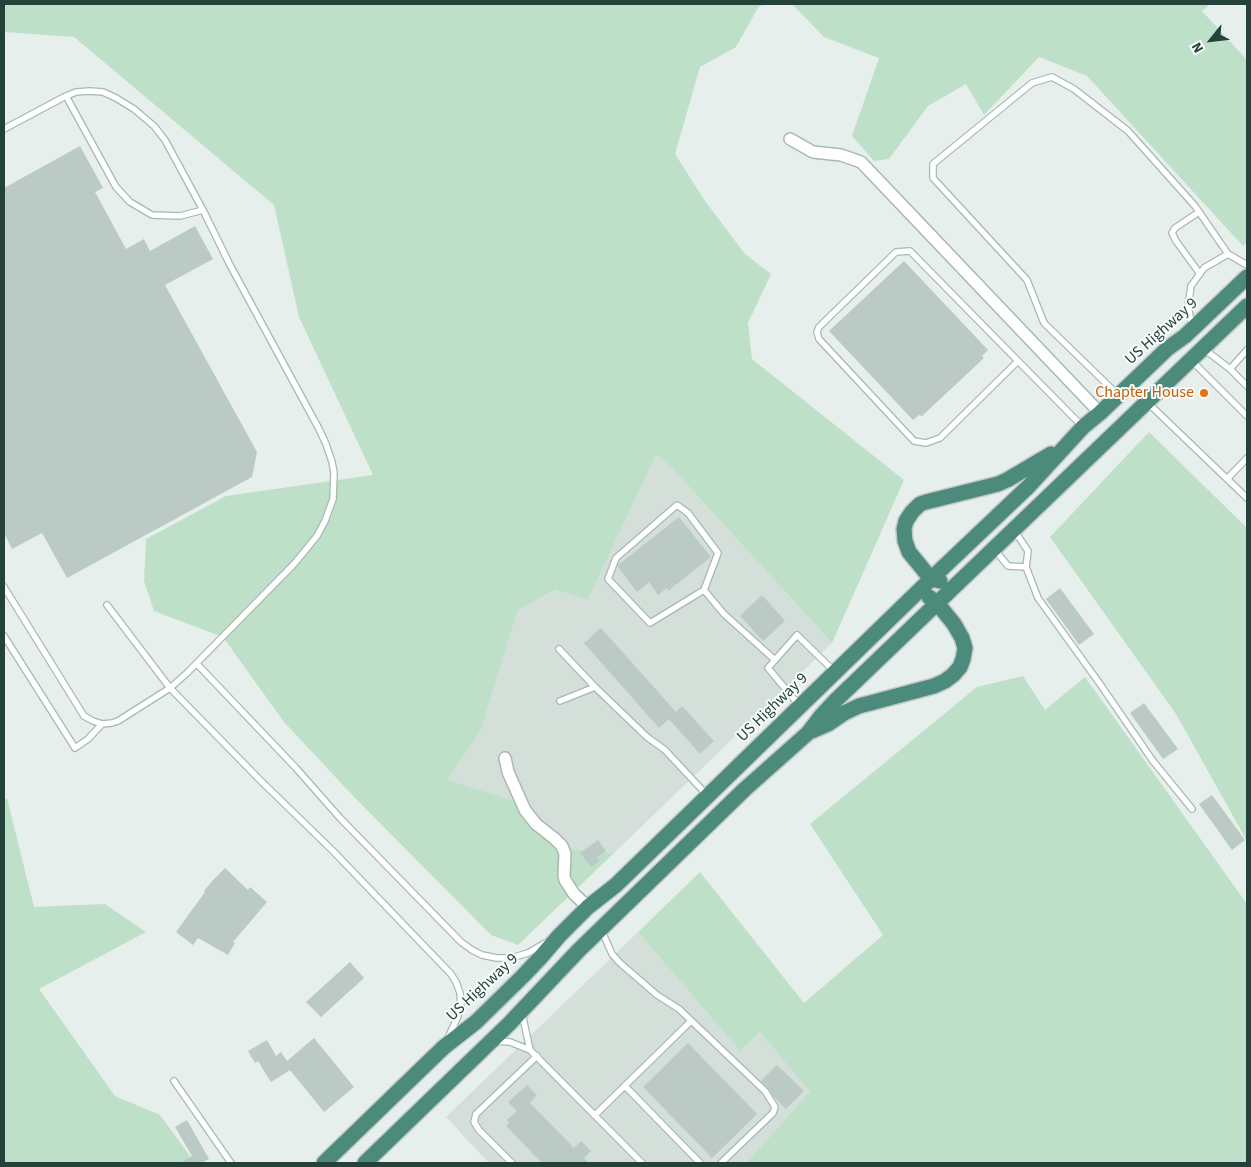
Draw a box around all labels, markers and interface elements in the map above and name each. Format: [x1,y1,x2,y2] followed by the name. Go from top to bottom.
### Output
[1186,15,1236,65] north arrow
[1187,38,1209,56] text: N
[1122,294,1202,370] street label: US Highway 9
[1095,383,1194,403] place label: Chapter House
[1198,387,1210,399] marker: Chapter House
[734,669,812,747] street label: US Highway 9
[443,950,523,1026] street label: US Highway 9

